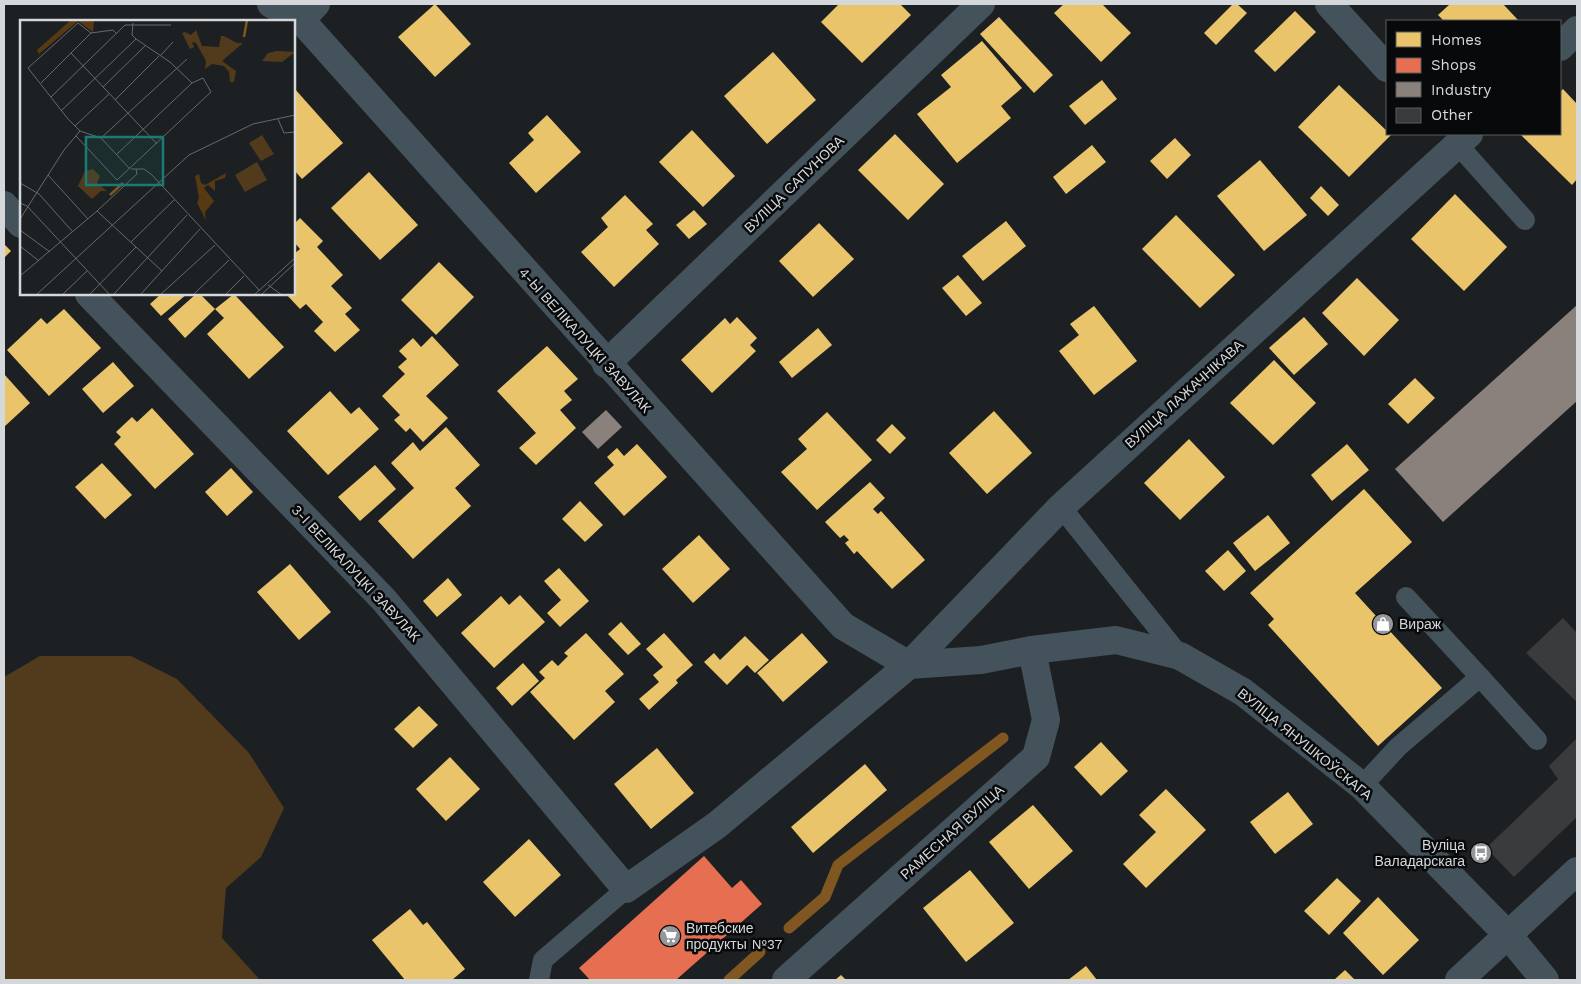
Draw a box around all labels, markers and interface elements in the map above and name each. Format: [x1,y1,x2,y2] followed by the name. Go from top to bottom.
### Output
[20,20,295,295] inset map
[1386,20,1561,135] legend
[1431,31,1482,49] text: Homes
[1431,56,1476,74] text: Shops
[1431,81,1492,99] text: Industry
[1431,106,1473,124] text: Other
[741,132,848,236] street label: ВУЛІЦА САПУНОВА
[516,264,655,416] street label: 4-Ы ВЕЛІКАЛУЦКІ ЗАВУЛАК
[1122,336,1247,451] street label: ВУЛІЦА ЛАЖАЧНІКАВА
[289,502,424,645] street label: 3-І ВЕЛІКАЛУЦКІ ЗАВУЛАК
[1371,612,1395,636] shop icon: Вираж
[1399,616,1442,632] place label: Вираж
[1235,684,1377,804] street label: ВУЛІЦА ЯНУШКОЎСКАГА
[897,781,1007,883] street label: РАМЕСНАЯ ВУЛІЦА
[1374,837,1465,869] place label: Вуліца Валадарскага
[1469,841,1493,865] bus stop icon: Вуліца Валадарскага
[686,920,782,952] place label: Витебские продукты №37
[658,924,682,948] supermarket icon: Витебские продукты №37

